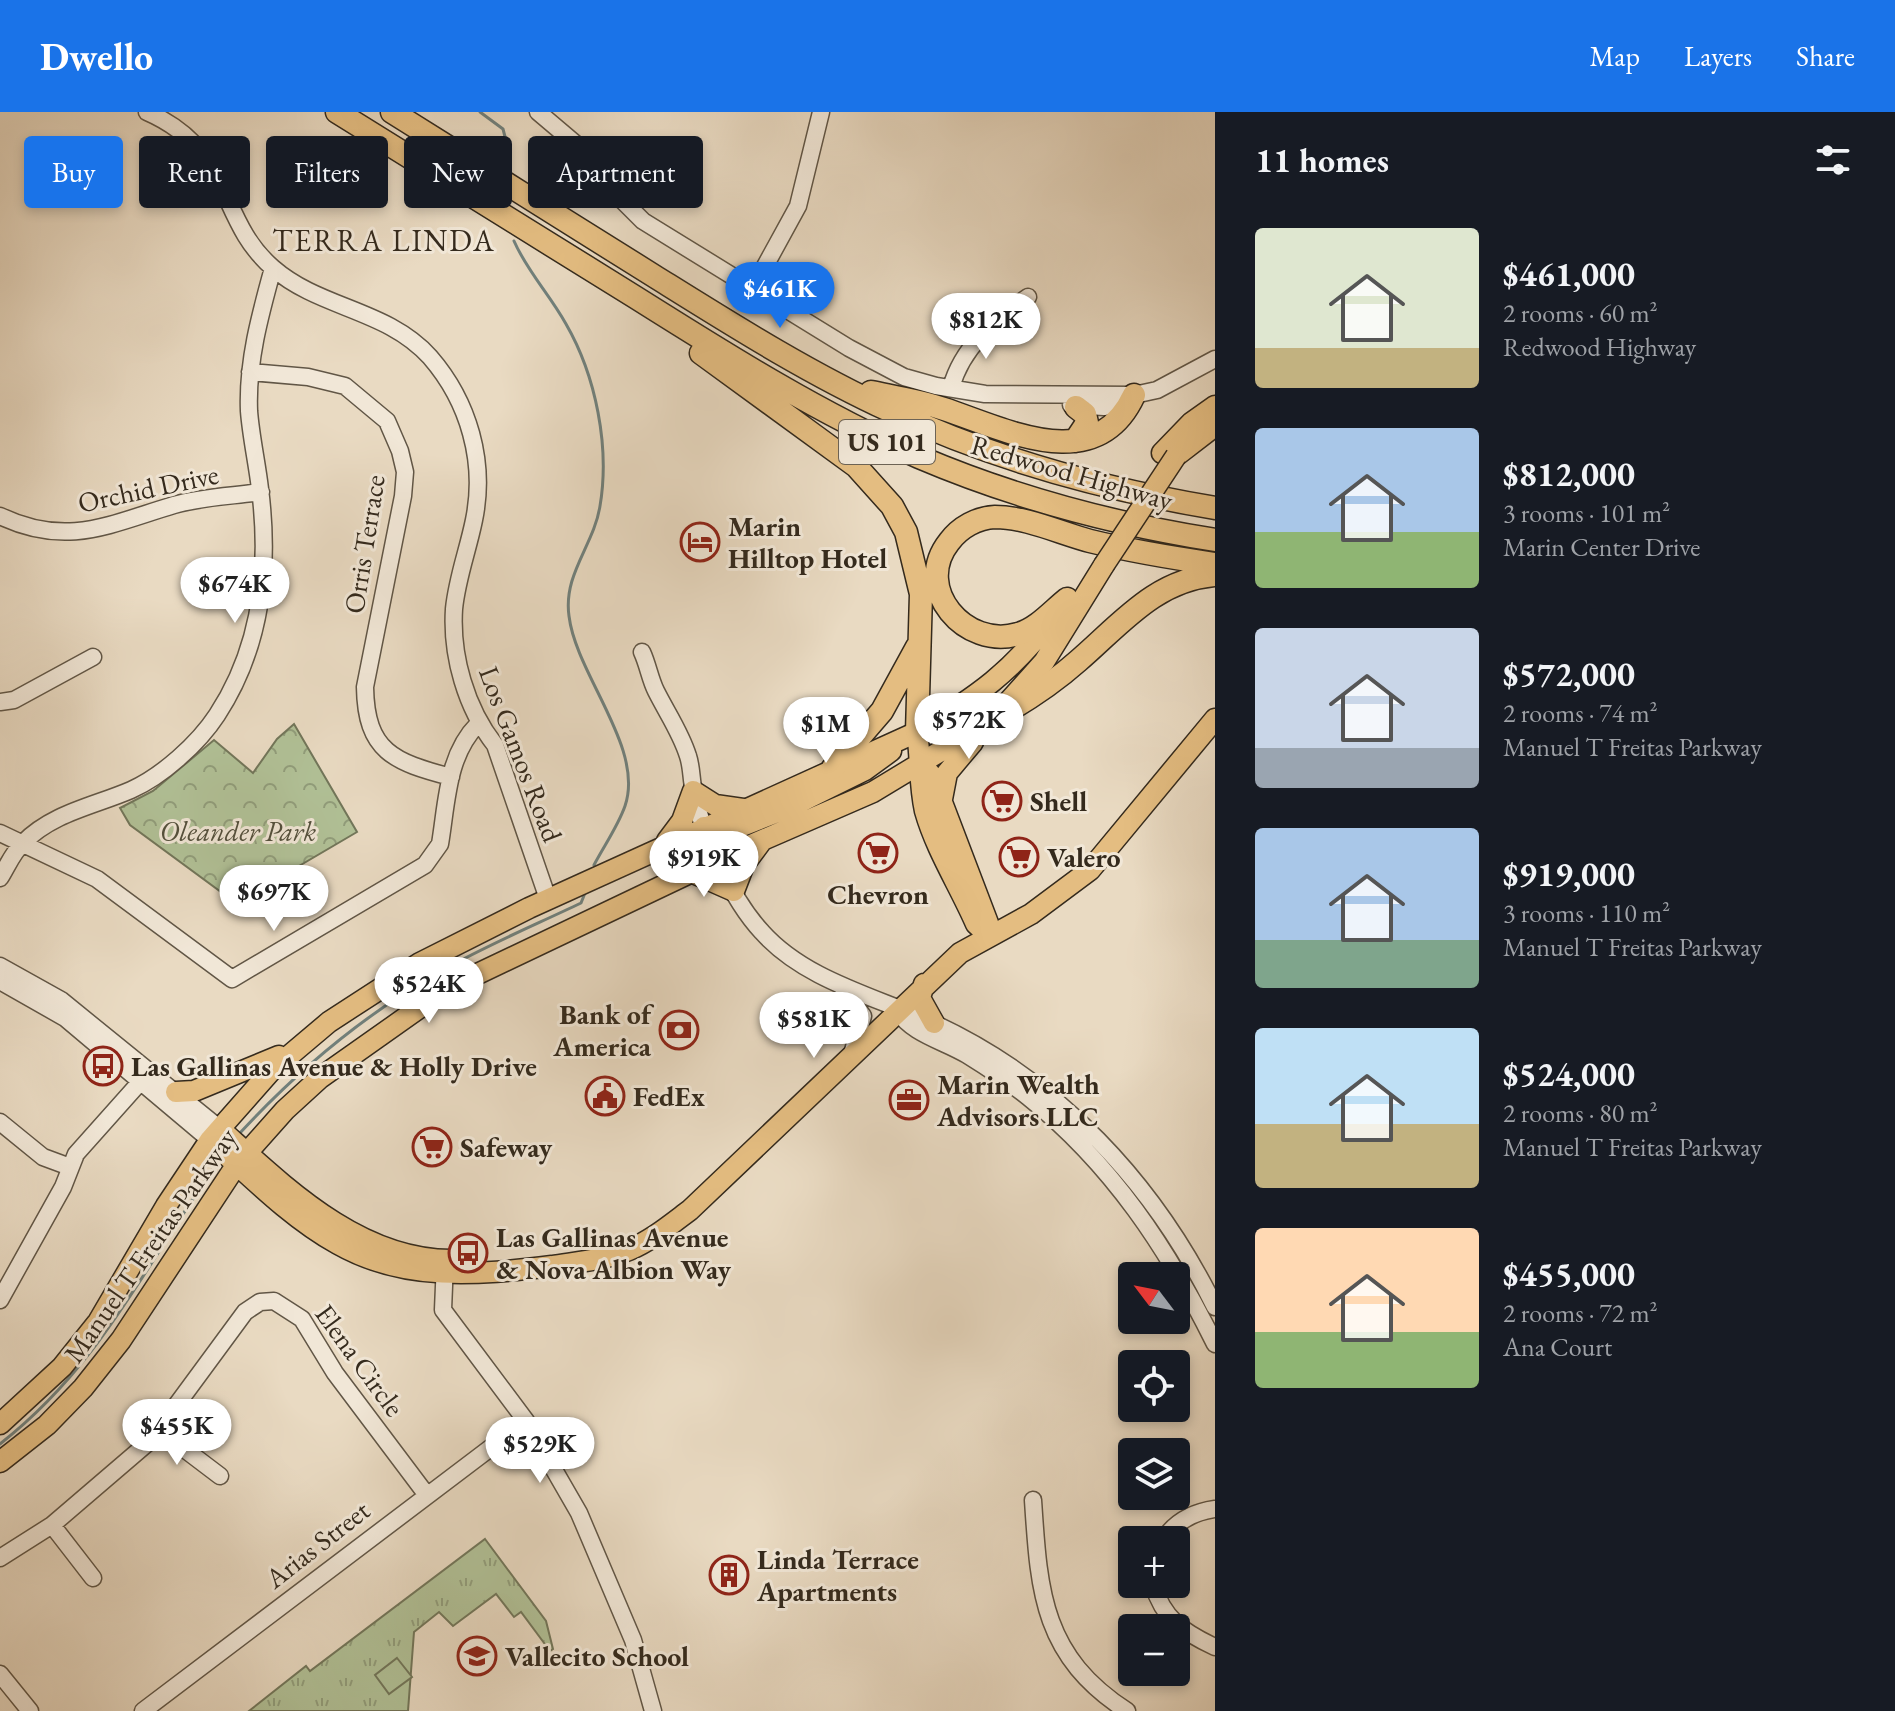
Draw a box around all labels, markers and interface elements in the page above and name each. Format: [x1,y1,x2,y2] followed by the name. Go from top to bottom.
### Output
[40,32,153,81] text: Dwello
[1590,38,1640,74] text: Map
[1684,38,1752,74] text: Layers
[1796,38,1855,74] text: Share
[24,136,123,208] chip: Buy
[139,136,250,208] chip: Rent
[266,136,388,208] chip: Filters
[404,136,512,208] chip: New
[528,136,703,208] chip: Apartment
[1255,138,1389,182] text: 11 homes
[1811,138,1855,182] icon: filters
[272,221,496,260] district label: TERRA LINDA
[1503,252,1635,296] text: $461,000
[1319,260,1415,356] icon: home
[724,262,836,330] pin: $461K
[743,271,817,305] text: $461K
[930,293,1042,361] pin: $812K
[1503,296,1658,330] text: 2 rooms · 60 m²
[949,302,1023,336] text: $812K
[1503,330,1696,364] text: Redwood Highway
[839,420,935,464] road number: US 101
[967,426,1178,518] street label: Redwood Highway
[1503,452,1635,496] text: $812,000
[74,456,222,520] street label: Orchid Drive
[1319,460,1415,556] icon: home
[335,472,393,616] street label: Orris Terrace
[1503,496,1670,530] text: 3 rooms · 101 m²
[728,508,887,576] place label: Marin Hilltop Hotel
[679,521,721,563] hotel icon: Marin Hilltop Hotel
[1503,530,1700,564] text: Marin Center Drive
[179,557,291,625] pin: $674K
[198,566,272,600] text: $674K
[1503,652,1635,696] text: $572,000
[1319,660,1415,756] icon: home
[471,661,571,848] street label: Los Gamos Road
[913,693,1025,761] pin: $572K
[1503,696,1658,730] text: 2 rooms · 74 m²
[787,697,865,765] pin: $1M
[932,702,1006,736] text: $572K
[801,706,851,740] text: $1M
[1503,730,1762,764] text: Manuel T Freitas Parkway
[981,780,1023,822] supermarket icon: Shell
[1030,783,1087,819] place label: Shell
[160,813,316,849] park label: Oleander Park
[648,831,760,899] pin: $919K
[857,832,899,874] supermarket icon: Chevron
[998,836,1040,878] supermarket icon: Valero
[1047,839,1121,875] place label: Valero
[667,840,741,874] text: $919K
[1503,852,1635,896] text: $919,000
[1319,860,1415,956] icon: home
[218,865,330,933] pin: $697K
[237,874,311,908] text: $697K
[827,876,929,912] place label: Chevron
[1503,896,1670,930] text: 3 rooms · 110 m²
[1503,930,1762,964] text: Manuel T Freitas Parkway
[373,957,485,1025] pin: $524K
[392,966,466,1000] text: $524K
[758,992,870,1060] pin: $581K
[552,996,655,1064] place label: Bank of America
[777,1001,851,1035] text: $581K
[658,1009,700,1051] bank icon: Bank of America
[82,1045,124,1087] bus stop icon: Las Gallinas Avenue & Holly Drive
[131,1048,537,1084] place label: Las Gallinas Avenue & Holly Drive
[1503,1052,1635,1096] text: $524,000
[1319,1060,1415,1156] icon: home
[936,1066,1100,1134] place label: Marin Wealth Advisors LLC
[584,1075,626,1117] public building icon: FedEx
[633,1078,705,1114] place label: FedEx
[888,1079,930,1121] office icon: Marin Wealth Advisors LLC
[1503,1096,1658,1130] text: 2 rooms · 80 m²
[55,1120,245,1369] street label: Manuel T Freitas Parkway
[411,1126,453,1168] supermarket icon: Safeway
[460,1129,553,1165] place label: Safeway
[1503,1130,1762,1164] text: Manuel T Freitas Parkway
[496,1219,732,1287] place label: Las Gallinas Avenue & Nova Albion Way
[447,1232,489,1274] bus stop icon: Las Gallinas Avenue & Nova Albion Way
[1503,1252,1635,1296] text: $455,000
[1319,1260,1415,1356] icon: home
[1118,1262,1190,1334] north arrow
[1118,1262,1190,1686] map controls
[1503,1296,1658,1330] text: 2 rooms · 72 m²
[307,1297,413,1423] street label: Elena Circle
[1503,1330,1612,1364] text: Ana Court
[1118,1350,1190,1422] button: locate
[121,1399,233,1467] pin: $455K
[140,1408,214,1442] text: $455K
[484,1417,596,1485] pin: $529K
[503,1426,577,1460] text: $529K
[1118,1438,1190,1510] button: layers
[257,1492,377,1597] street label: Arias Street
[1118,1526,1190,1598] button: +
[756,1541,919,1609] place label: Linda Terrace Apartments
[708,1554,750,1596] building icon: Linda Terrace Apartments
[1118,1614,1190,1686] button: −
[456,1635,498,1677] school or university icon: Vallecito School
[505,1638,689,1674] place label: Vallecito School

